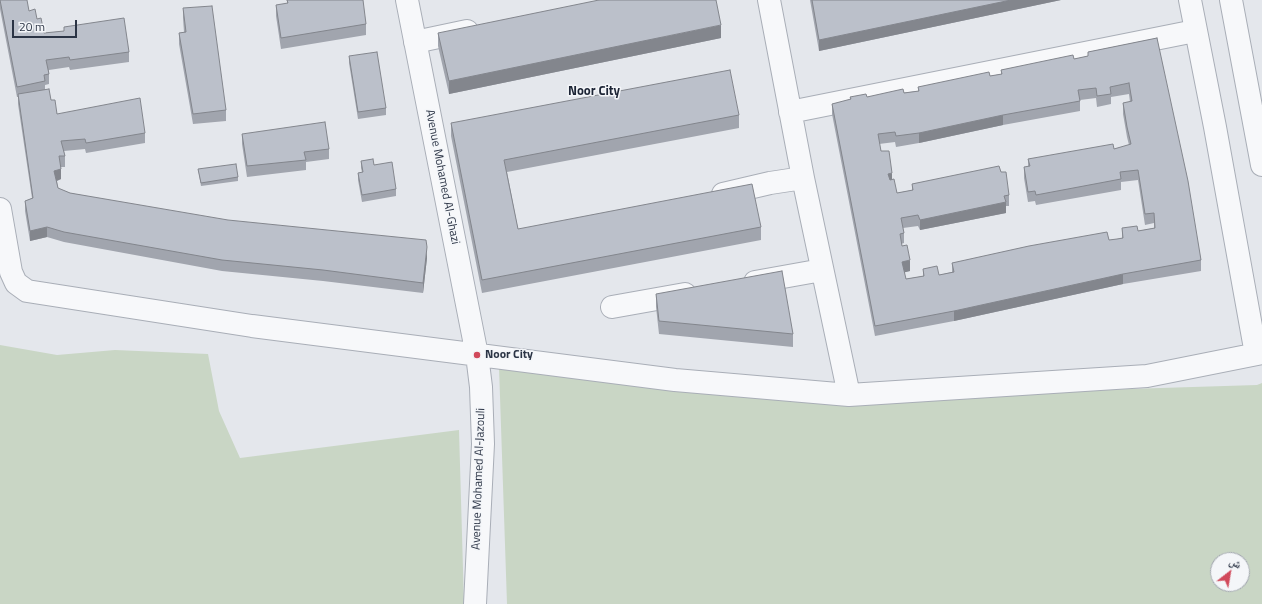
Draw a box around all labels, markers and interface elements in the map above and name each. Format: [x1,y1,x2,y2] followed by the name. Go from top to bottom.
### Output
[14,12,79,38] scale bar
[19,17,45,36] text: 20 m
[568,84,620,100] district label: Noor City
[422,108,462,246] street label: Avenue Mohamed Al-Ghazi
[485,348,533,362] place label: Noor City
[472,350,482,360] marker: Noor City
[469,408,489,550] street label: Avenue Mohamed Al-Jazouli
[1210,552,1250,592] north arrow
[1227,553,1245,572] text: ش

